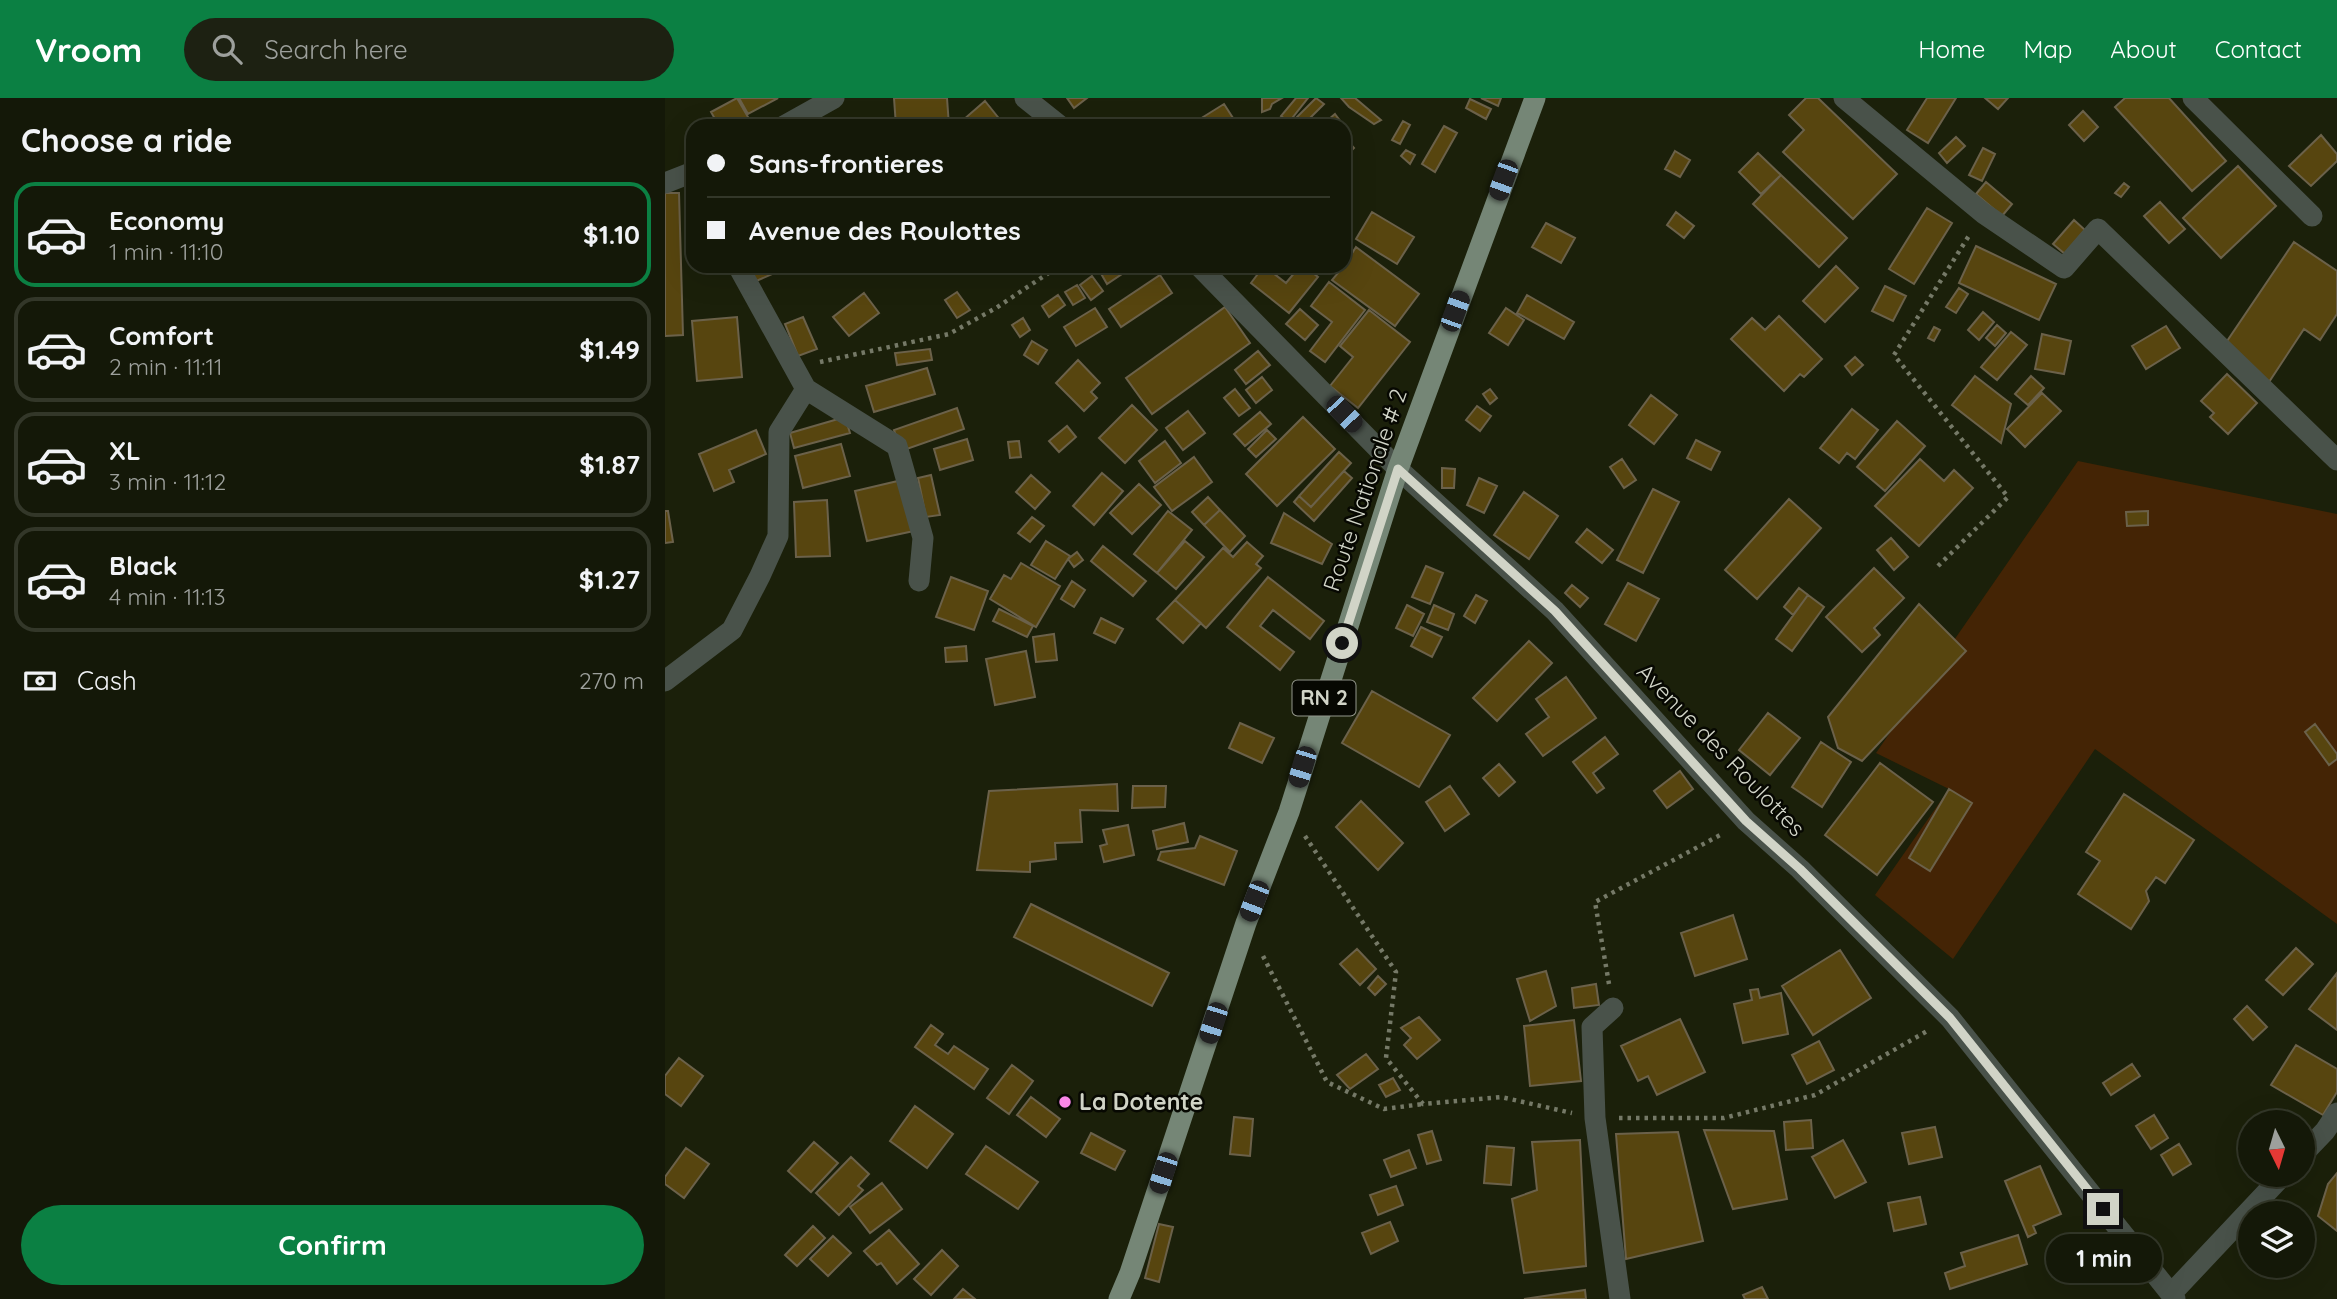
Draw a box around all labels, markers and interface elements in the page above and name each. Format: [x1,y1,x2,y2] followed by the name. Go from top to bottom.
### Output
[184,18,674,81] search box
[35,29,142,70] text: Vroom
[208,30,246,68] icon: search
[264,33,408,66] text: Search here
[1918,34,1985,64] text: Home
[2023,34,2072,64] text: Map
[2110,34,2177,64] text: About
[2215,34,2302,64] text: Contact
[21,120,233,160] text: Choose a ride
[749,147,944,180] text: Sans-frontieres
[1486,157,1521,203] car
[25,203,88,266] icon: car
[109,204,224,237] text: Economy
[749,214,1021,247] text: Avenue des Roulottes
[583,218,640,251] text: $1.10
[109,237,224,266] text: 1 min · 11:10
[1438,288,1473,334] car
[25,318,88,381] icon: car
[109,319,214,352] text: Comfort
[579,333,640,366] text: $1.49
[109,352,223,381] text: 2 min · 11:11
[1316,385,1413,595] street label: Route Nationale # 2
[1322,392,1367,436] car
[25,433,88,496] icon: car
[109,434,141,467] text: XL
[579,448,640,481] text: $1.87
[109,467,226,496] text: 3 min · 11:12
[25,548,88,611] icon: car
[109,549,178,582] text: Black
[579,563,640,596] text: $1.27
[109,582,226,611] text: 4 min · 11:13
[1326,627,1358,659] route start
[1631,657,1811,842] street label: Avenue des Roulottes
[21,662,59,700] icon: cash
[77,664,137,697] text: Cash
[579,666,644,695] text: 270 m
[1293,680,1355,716] road number: RN 2
[1286,744,1319,790] car
[1237,878,1272,924] car
[1197,1000,1230,1046] car
[1079,1087,1203,1116] place label: La Dotente
[1057,1094,1073,1110] marker: La Dotente
[2238,1110,2315,1186] north arrow
[2238,1110,2315,1278] map controls
[1147,1150,1180,1196] car
[2087,1193,2119,1225] route end
[2238,1201,2315,1278] button: layers
[21,1205,644,1285] button: Confirm
[2045,1234,2161,1282] callout: 1 min
[2076,1244,2132,1273] text: 1 min

